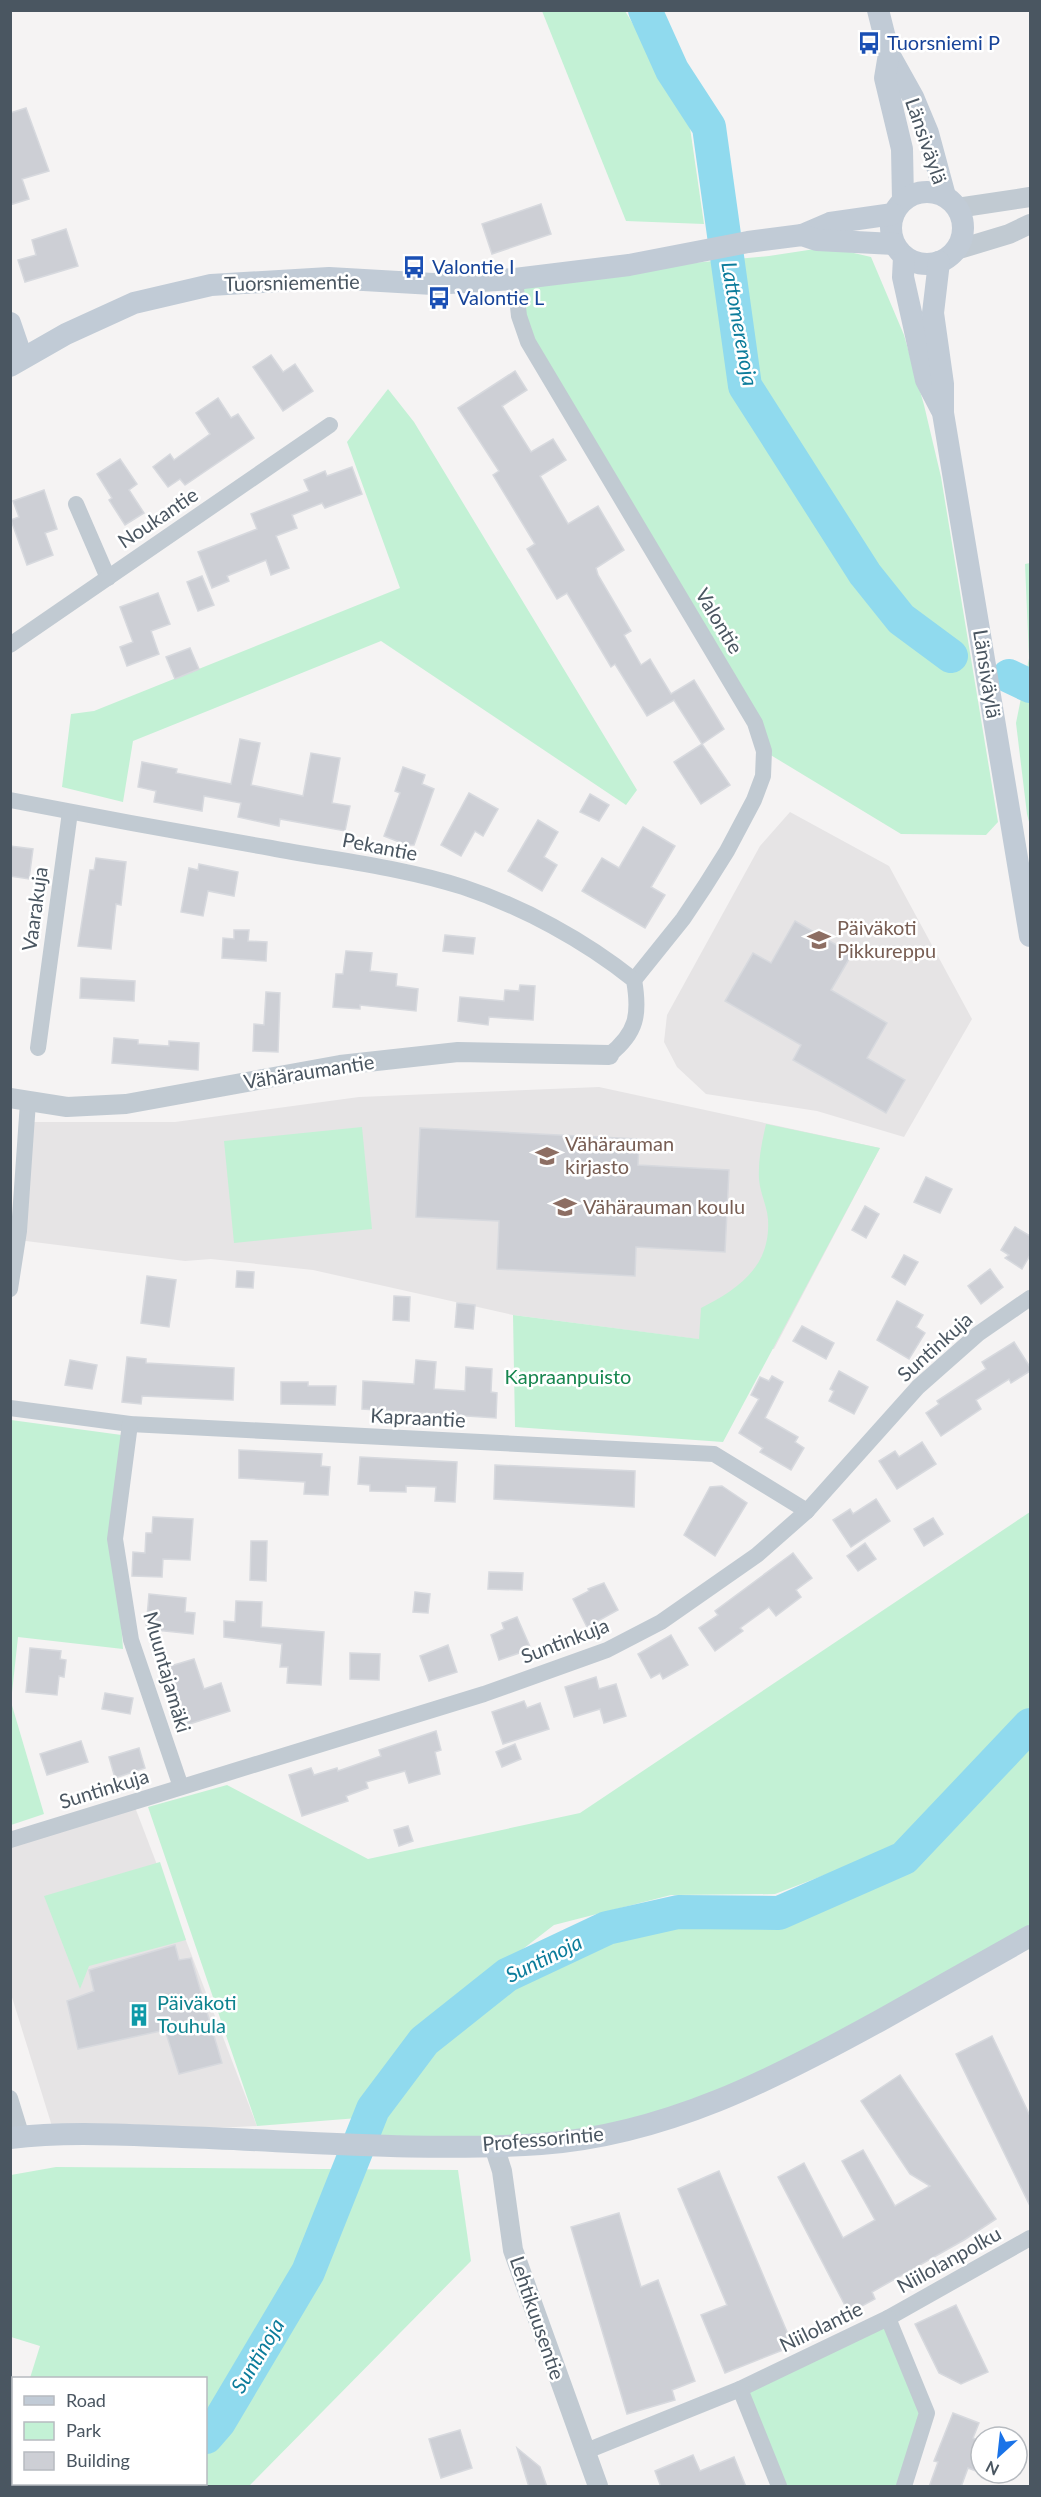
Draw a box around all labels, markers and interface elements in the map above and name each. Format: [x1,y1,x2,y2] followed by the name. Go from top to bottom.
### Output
[856,30,882,56] bus stop icon: Tuorsniemi P
[887,30,1000,54] place label: Tuorsniemi P
[901,94,953,187] street label: Länsiväylä
[401,254,427,280] bus stop icon: Valontie I
[432,254,515,278] place label: Valontie I
[717,260,764,388] water label: Lattomerenoja
[224,269,360,295] street label: Tuorsniementie
[426,285,452,311] bus stop icon: Valontie L
[457,285,544,309] place label: Valontie L
[113,482,202,553] street label: Noukantie
[691,583,749,658] street label: Valontie
[969,628,1007,720] street label: Länsiväylä
[341,827,420,865] street label: Pekantie
[16,865,52,953] street label: Vaarakuja
[837,915,936,962] place label: Päiväkoti Pikkureppu
[806,927,832,953] school or university icon: Päiväkoti Pikkureppu
[242,1049,376,1093] street label: Vähäraumantie
[565,1131,674,1178] place label: Vähärauman kirjasto
[534,1143,560,1169] school or university icon: Vähärauman kirjasto
[552,1194,578,1220] school or university icon: Vähärauman koulu
[583,1194,745,1218] place label: Vähärauman koulu
[892,1306,977,1386] street label: Suntinkuja
[505,1364,631,1388] park label: Kapraanpuisto
[370,1403,466,1431] street label: Kapraantie
[139,1608,197,1735] street label: Muuntajamäki
[517,1612,612,1668] street label: Suntinkuja
[56,1763,151,1813] street label: Suntinkuja
[501,1928,586,1987] water label: Suntinoja
[157,1990,237,2037] place label: Päiväkoti Touhula
[126,2002,152,2028] building icon: Päiväkoti Touhula
[481,2121,605,2155] street label: Professorintie
[892,2221,1005,2298] street label: Niilolanpolku
[506,2253,570,2383] street label: Lehtikuusentie
[775,2296,866,2356] street label: Niilolantie
[225,2314,289,2397] water label: Suntinoja
[12,2377,207,2485] legend
[66,2389,106,2411] text: Road
[66,2419,102,2441] text: Park
[969,2425,1029,2485] north arrow
[66,2449,130,2471] text: Building
[982,2458,1002,2480] text: N

